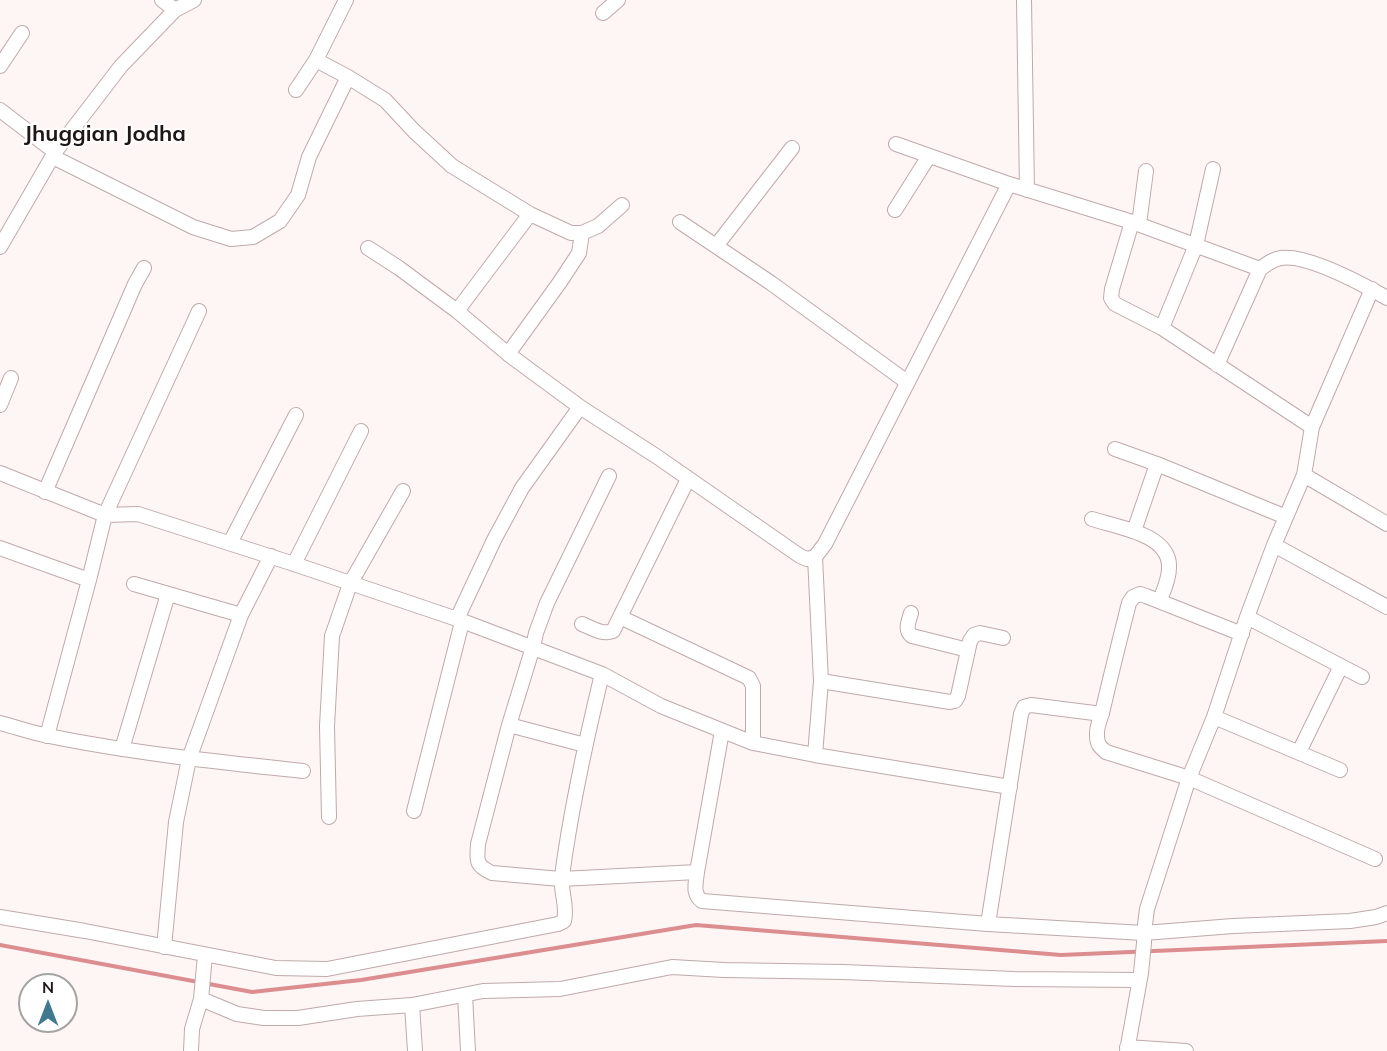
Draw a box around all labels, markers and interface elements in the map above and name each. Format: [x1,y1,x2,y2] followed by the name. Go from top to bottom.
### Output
[24,121,186,147] district label: Jhuggian Jodha
[18,973,78,1033] north arrow
[42,977,54,997] text: N

